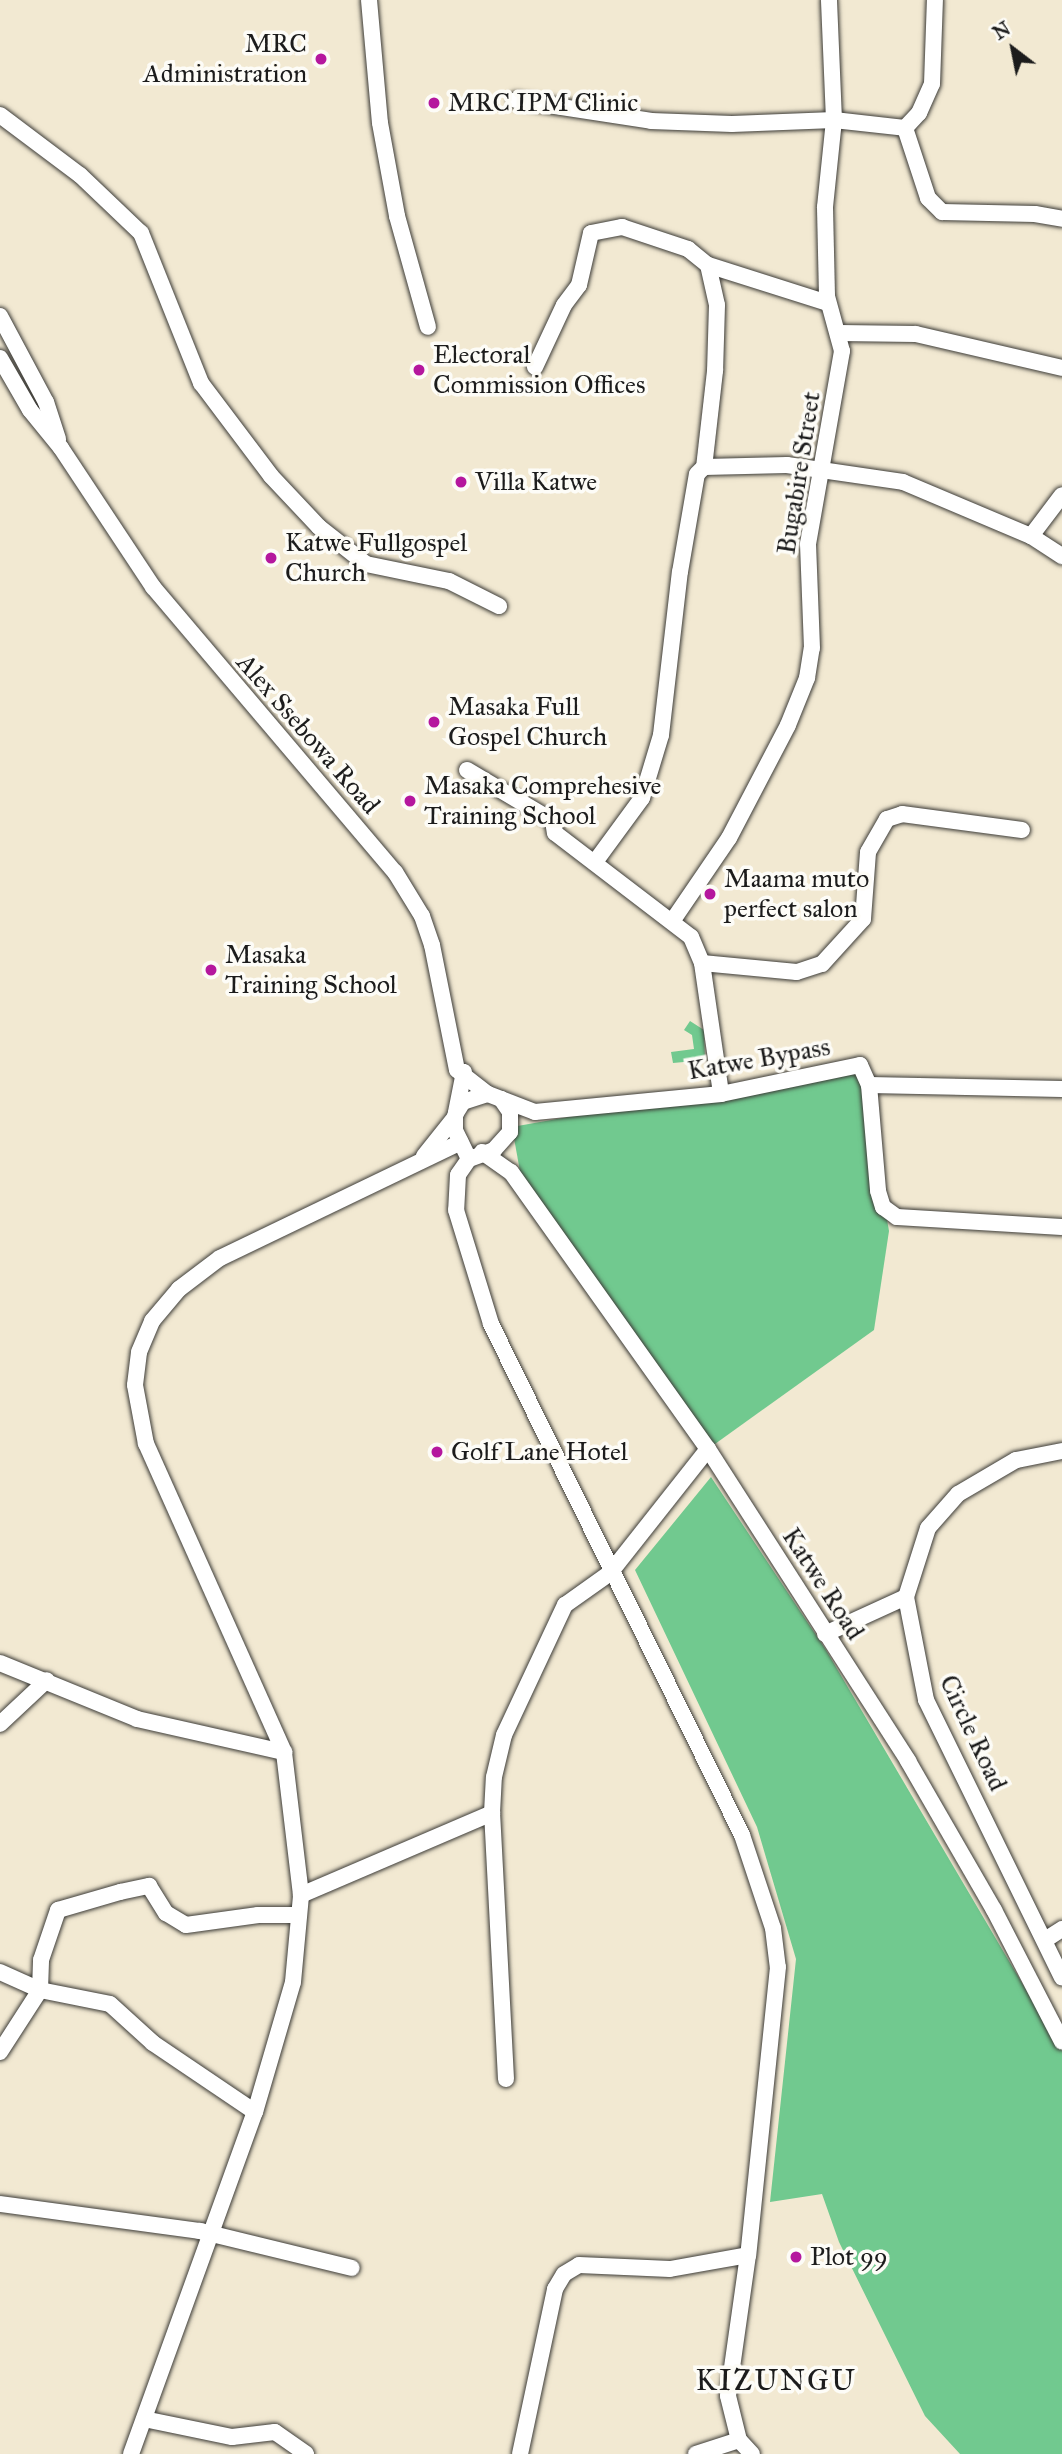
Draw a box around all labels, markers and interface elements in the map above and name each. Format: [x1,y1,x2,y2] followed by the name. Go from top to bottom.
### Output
[978,14,1048,84] north arrow
[989,17,1015,45] text: N
[143,28,307,90] place label: MRC Administration
[313,51,329,67] marker: MRC Administration
[448,87,638,119] place label: MRC IPM Clinic
[426,95,442,111] marker: MRC IPM Clinic
[433,339,645,400] place label: Electoral Commission Offices
[411,362,427,378] marker: Electoral Commission Offices
[771,389,827,557] street label: Bugabire Street
[475,466,597,498] place label: Villa Katwe
[453,474,469,490] marker: Villa Katwe
[285,527,467,588] place label: Katwe Fullgospel Church
[263,550,279,566] marker: Katwe Fullgospel Church
[230,647,386,821] street label: Alex Ssebowa Road
[448,691,607,752] place label: Masaka Full Gospel Church
[426,714,442,730] marker: Masaka Full Gospel Church
[424,770,661,832] place label: Masaka Comprehesive Training School
[402,793,418,809] marker: Masaka Comprehesive Training School
[724,863,869,924] place label: Maama muto perfect salon
[702,886,718,902] marker: Maama muto perfect salon
[225,939,397,1000] place label: Masaka Training School
[203,962,219,978] marker: Masaka Training School
[685,1031,833,1087] street label: Katwe Bypass
[451,1436,628,1468] place label: Golf Lane Hotel
[429,1444,445,1460] marker: Golf Lane Hotel
[775,1522,871,1646] street label: Katwe Road
[933,1670,1013,1796] street label: Circle Road
[810,2241,888,2273] place label: Plot 99
[788,2249,804,2265] marker: Plot 99
[696,2362,856,2398] district label: KIZUNGU

